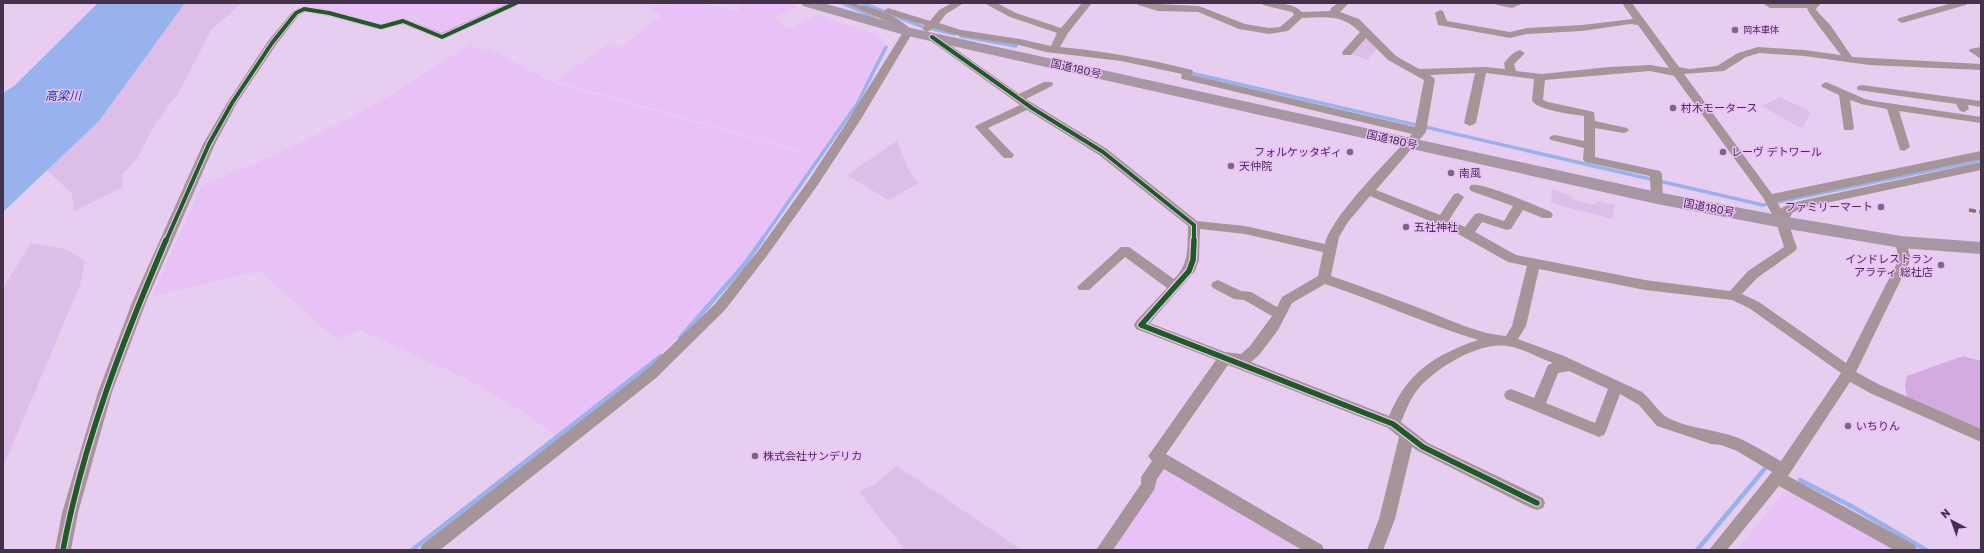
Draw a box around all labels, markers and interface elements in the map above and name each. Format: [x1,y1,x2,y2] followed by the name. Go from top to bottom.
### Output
[1730,25,1740,35] marker: 岡本車体
[1743,25,1779,35] place label: 岡本車体
[1049,57,1103,81] street label: 国道180号
[45,89,83,103] water label: 高梁川
[1681,102,1757,115] place label: 村木モータース
[1668,103,1678,113] marker: 村木モータース
[1365,128,1419,152] street label: 国道180号
[1254,146,1342,159] place label: フォルケッタギィ
[1731,146,1822,159] place label: レーヴ デトワール
[1345,147,1355,157] marker: フォルケッタギィ
[1718,147,1728,157] marker: レーヴ デトワール
[1239,160,1272,173] place label: 天仲院
[1226,161,1236,171] marker: 天仲院
[1459,167,1481,180] place label: 南風
[1446,168,1456,178] marker: 南風
[1682,197,1736,219] street label: 国道180号
[1785,201,1873,214] place label: ファミリーマート
[1876,202,1886,212] marker: ファミリーマート
[1414,221,1458,234] place label: 五社神社
[1401,222,1411,232] marker: 五社神社
[1845,253,1933,279] place label: インドレストラン アラティ 総社店
[1936,260,1946,270] marker: インドレストラン アラティ 総社店
[1856,420,1900,433] place label: いちりん
[1843,421,1853,431] marker: いちりん
[763,450,862,463] place label: 株式会社サンデリカ
[750,451,760,461] marker: 株式会社サンデリカ
[1932,501,1972,541] north arrow
[1939,506,1953,521] text: N

